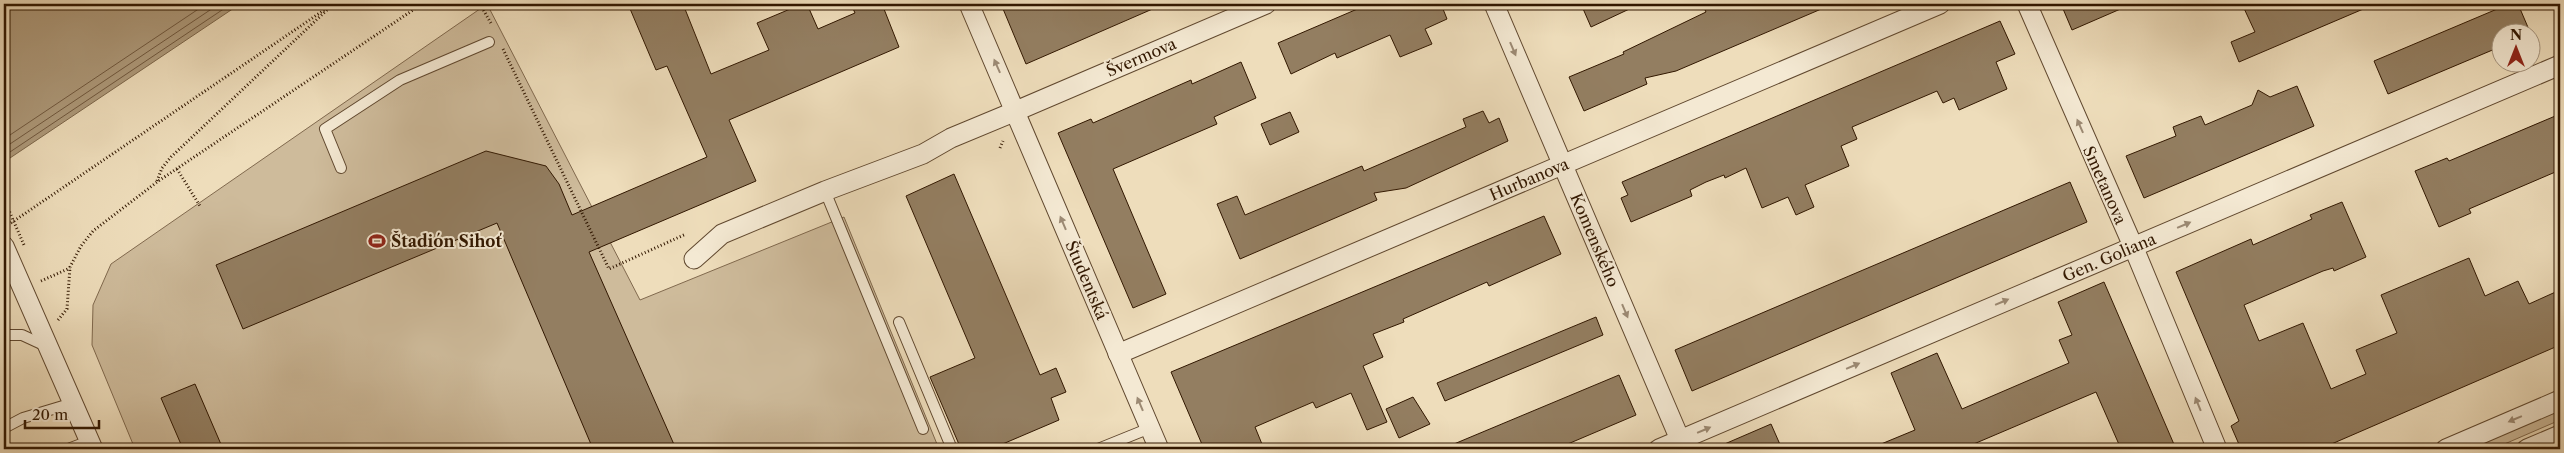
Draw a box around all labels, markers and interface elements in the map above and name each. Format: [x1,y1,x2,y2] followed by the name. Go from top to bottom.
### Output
[2492,22,2542,72] north arrow
[2510,26,2522,44] text: N
[1103,32,1180,81] street label: Švermova
[1510,42,1518,56] one-way arrow
[992,59,1000,73] one-way arrow
[2075,119,2083,133] one-way arrow
[2079,143,2131,228] street label: Smetanova
[1486,153,1572,205] street label: Hurbanova
[1566,190,1624,290] street label: Komenského
[1059,215,1066,230] one-way arrow
[2177,220,2191,228] one-way arrow
[2059,228,2159,286] street label: Gen. Goliana
[391,230,503,251] place label: Štadión Sihoť
[367,231,387,251] sports icon: Štadión Sihoť
[1061,237,1114,323] street label: Študentská
[1995,298,2009,306] one-way arrow
[1621,304,1629,318] one-way arrow
[1846,362,1860,370] one-way arrow
[2194,396,2202,411] one-way arrow
[1135,397,1143,411] one-way arrow
[25,398,99,430] scale bar
[32,405,68,424] text: 20 m
[2508,416,2523,424] one-way arrow
[1697,426,1711,434] one-way arrow

